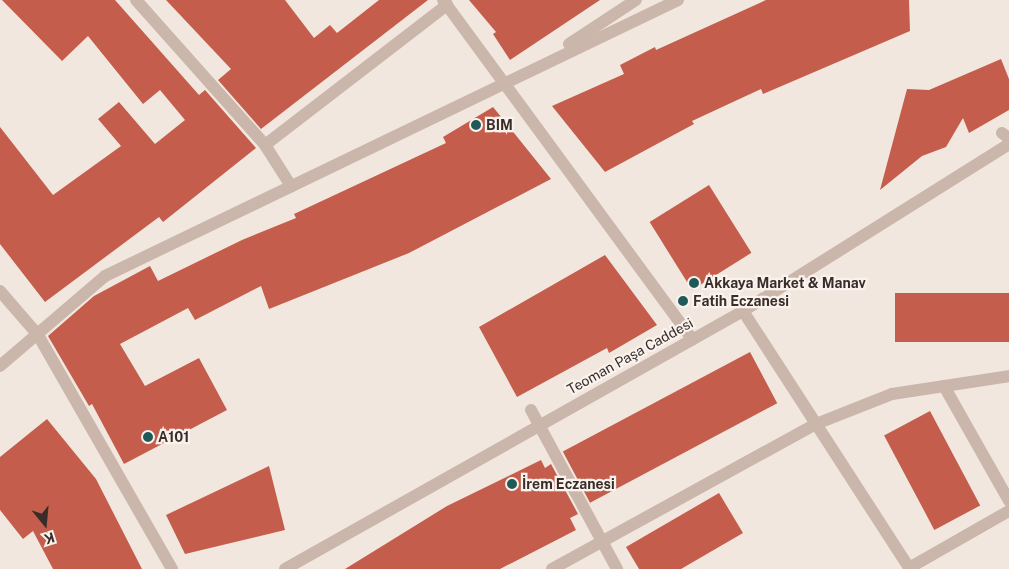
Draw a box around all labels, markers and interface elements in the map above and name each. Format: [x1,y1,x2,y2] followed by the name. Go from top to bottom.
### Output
[486,117,513,133] place label: BIM
[470,119,482,131] marker: BIM
[704,275,866,291] place label: Akkaya Market & Manav
[688,277,700,289] marker: Akkaya Market & Manav
[693,293,789,309] place label: Fatih Eczanesi
[677,295,689,307] marker: Fatih Eczanesi
[564,314,696,398] street label: Teoman Paşa Caddesi
[158,429,189,445] place label: A101
[142,431,154,443] marker: A101
[522,476,615,492] place label: İrem Eczanesi
[506,478,518,490] marker: İrem Eczanesi
[20,499,70,549] north arrow
[42,529,57,547] text: K

